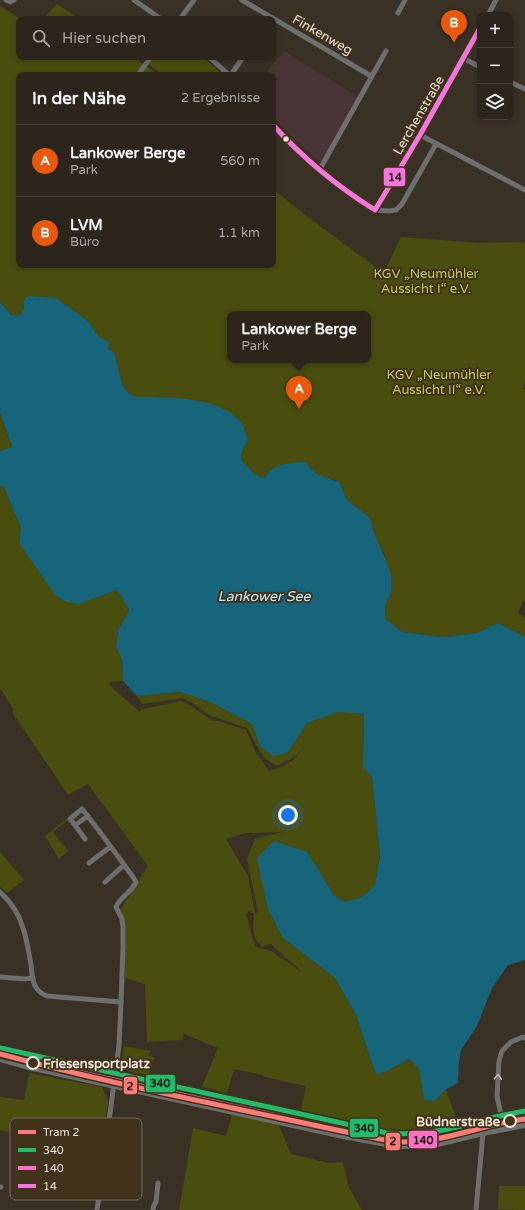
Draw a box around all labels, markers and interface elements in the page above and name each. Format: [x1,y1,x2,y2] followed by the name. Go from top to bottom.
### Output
[441,10,467,43] pin: B
[290,11,355,58] street label: Finkenweg
[477,12,513,120] map controls
[477,12,513,48] button: +
[16,16,276,60] search box
[30,27,52,49] icon: search
[62,29,146,47] text: Hier suchen
[477,48,513,84] button: −
[390,73,448,158] street label: Lerchenstraße
[477,84,513,120] button: layers
[32,88,126,109] text: In der Nähe
[181,90,260,106] text: 2 Ergebnisse
[281,134,291,144] unlabelled marker
[70,144,185,162] text: Lankower Berge
[40,153,50,169] text: A
[220,153,260,169] text: 560 m
[70,162,98,178] text: Park
[383,167,406,187] line badge: 14
[388,171,402,184] text: 14
[70,216,103,234] text: LVM
[40,225,50,241] text: B
[218,225,260,241] text: 1.1 km
[70,234,100,250] text: Büro
[373,266,479,297] park label: KGV „Neumühler Aussicht I“ e.V.
[227,311,371,363] popup
[241,320,357,338] text: Lankower Berge
[241,338,269,354] text: Park
[386,367,492,398] park label: KGV „Neumühler Aussicht II“ e.V.
[286,376,312,409] pin: A
[218,588,311,605] water label: Lankower See
[278,805,298,825] your location
[26,1056,40,1070] marker: Friesensportplatz
[43,1056,150,1072] place label: Friesensportplatz
[145,1074,176,1093] line badge: 340
[493,1074,502,1080] one-way arrow
[123,1076,138,1095] line badge: 2
[150,1077,170,1090] text: 340
[127,1080,134,1093] text: 2
[416,1114,501,1130] place label: Büdnerstraße
[503,1114,517,1128] marker: Büdnerstraße
[10,1118,142,1200] legend
[349,1118,379,1138] line badge: 340
[354,1122,374,1135] text: 340
[43,1126,79,1139] text: Tram 2
[408,1130,438,1149] line badge: 140
[385,1132,401,1151] line badge: 2
[413,1134,433,1147] text: 140
[390,1135,397,1148] text: 2
[43,1144,64,1157] text: 340
[43,1162,64,1175] text: 140
[43,1180,57,1193] text: 14

